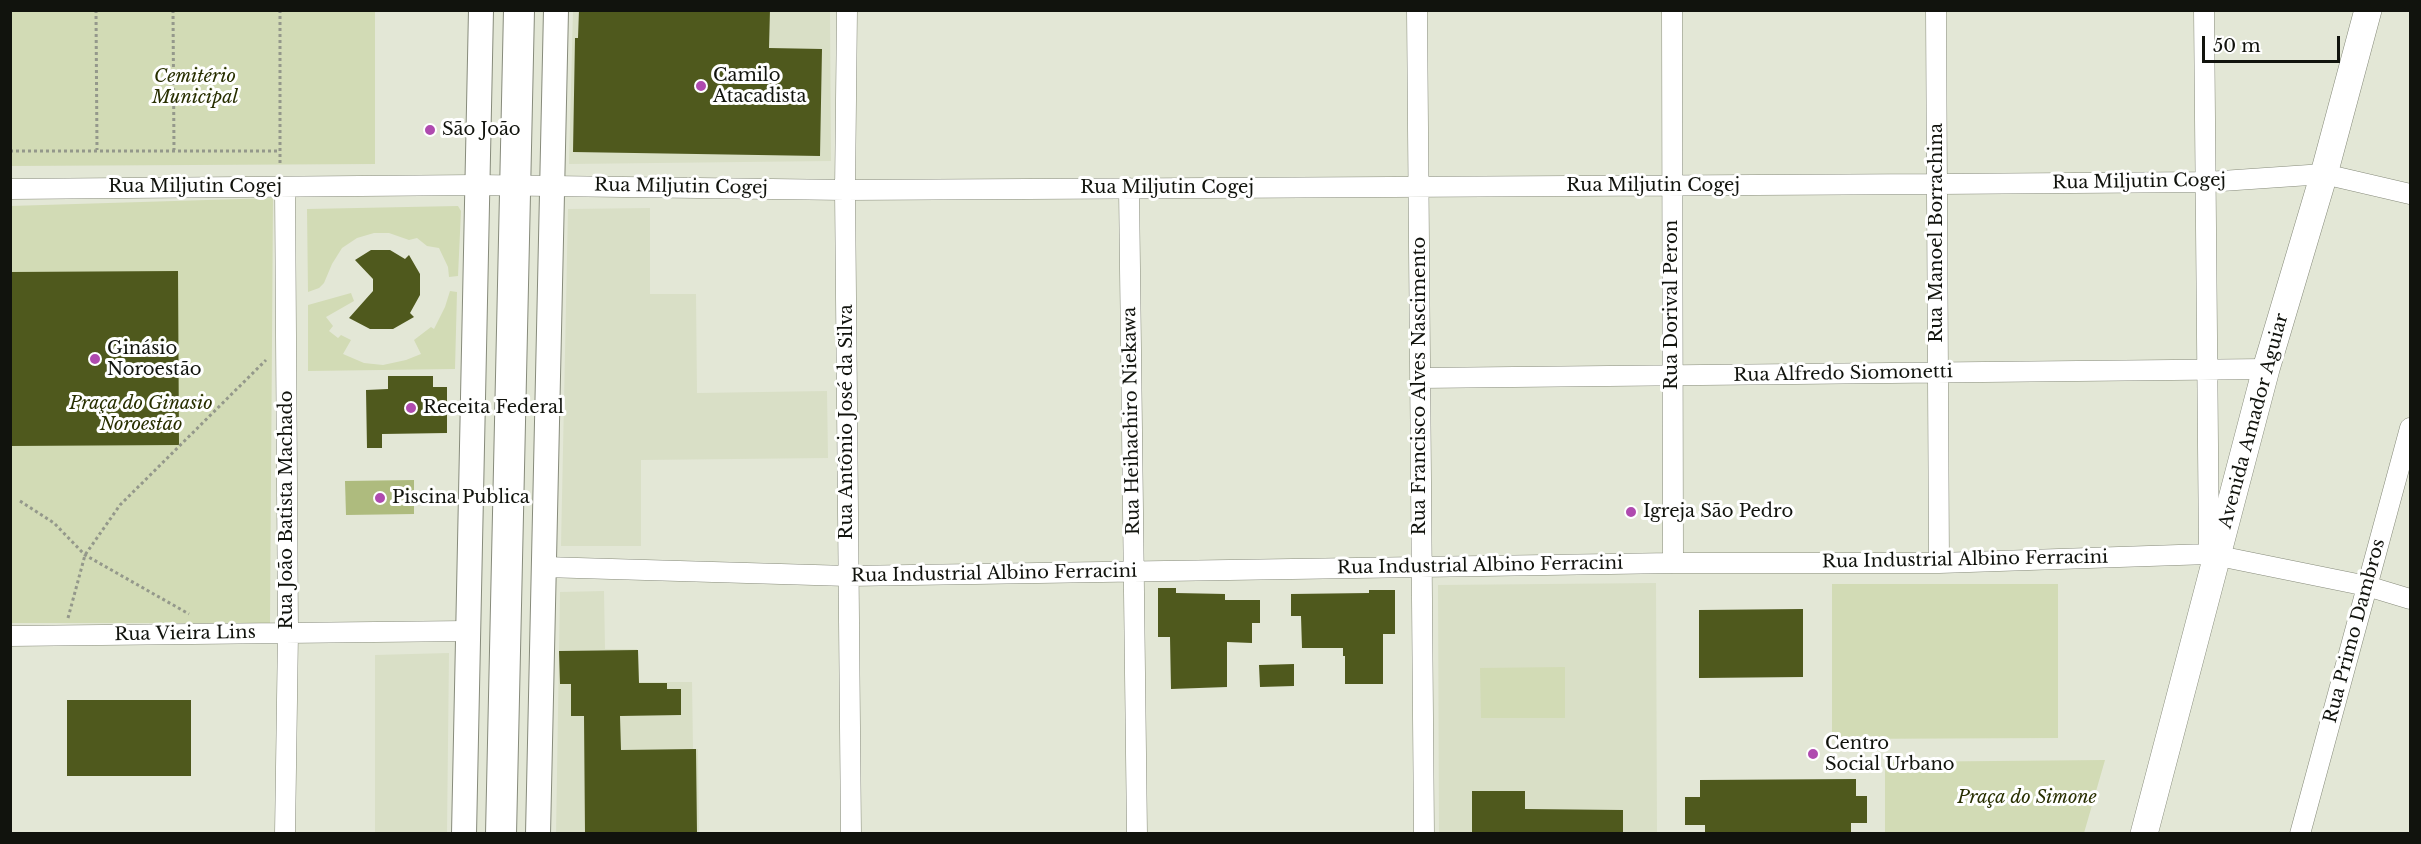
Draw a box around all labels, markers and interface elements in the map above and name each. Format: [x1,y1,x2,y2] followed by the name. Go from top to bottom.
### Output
[2205,24,2343,62] scale bar
[2213,35,2261,57] text: 50 m
[713,65,806,107] place label: Camilo Atacadista
[152,66,238,109] park label: Cemitério Municipal
[694,79,708,93] marker: Camilo Atacadista
[442,119,521,141] place label: São João
[423,123,437,137] marker: São João
[1926,123,1948,343] street label: Rua Manoel Borrachina
[2052,170,2226,194] street label: Rua Miljutin Cogej
[594,175,768,199] street label: Rua Miljutin Cogej
[1566,175,1740,197] street label: Rua Miljutin Cogej
[108,176,282,198] street label: Rua Miljutin Cogej
[1080,177,1254,199] street label: Rua Miljutin Cogej
[1661,220,1683,390] street label: Rua Dorival Peron
[1409,237,1431,535] street label: Rua Francisco Alves Nascimento
[836,304,858,540] street label: Rua Antônio José da Silva
[1119,307,1145,535] street label: Rua Heihachiro Niekawa
[2215,311,2293,531] street label: Avenida Amador Aguiar
[107,338,202,380] place label: Ginásio Noroestão
[88,352,102,366] marker: Ginásio Noroestão
[1733,361,1953,387] street label: Rua Alfredo Siomonetti
[276,390,298,630] street label: Rua João Batista Machado
[69,393,213,436] park label: Praça do Ginasio Noroestão
[423,397,564,419] place label: Receita Federal
[404,401,418,415] marker: Receita Federal
[392,487,530,509] place label: Piscina Publica
[373,491,387,505] marker: Piscina Publica
[1643,501,1793,523] place label: Igreja São Pedro
[1624,505,1638,519] marker: Igreja São Pedro
[2320,536,2390,726] street label: Rua Primo Dambros
[1822,547,2108,573] street label: Rua Industrial Albino Ferracini
[1337,553,1623,579] street label: Rua Industrial Albino Ferracini
[851,561,1137,587] street label: Rua Industrial Albino Ferracini
[114,622,256,646] street label: Rua Vieira Lins
[1825,733,1955,776] place label: Centro Social Urbano
[1806,747,1820,761] marker: Centro Social Urbano
[1957,787,2097,809] park label: Praça do Simone

